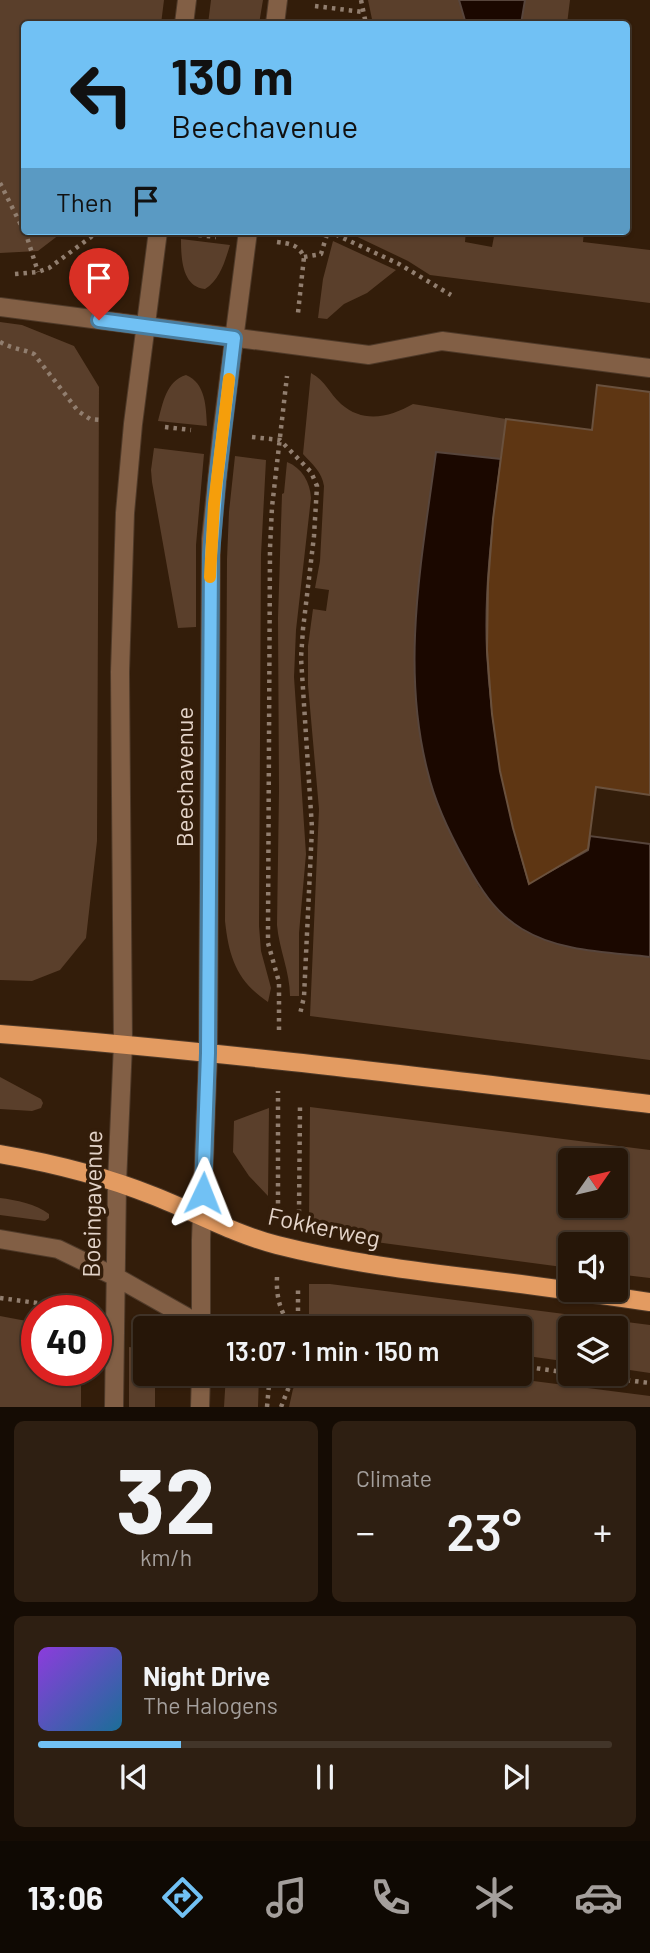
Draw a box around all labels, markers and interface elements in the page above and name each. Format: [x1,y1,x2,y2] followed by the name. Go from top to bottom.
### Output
[171,46,293,105] text: 130 m
[56,49,147,140] icon: left
[171,106,358,144] text: Beechavenue
[127,182,165,220] icon: arrive
[56,186,113,217] text: Then
[69,248,129,320] pin
[80,259,118,297] icon: arrive
[169,707,198,847] street label: Beechavenue
[76,1130,107,1278] street label: Boeingavenue
[558,1148,628,1218] north arrow
[558,1148,628,1386] map controls
[166,1156,240,1230] position arrow
[266,1200,383,1253] street label: Fokkerweg
[558,1232,628,1302] button: sound
[21,1295,112,1386] speed limit sign: 40
[558,1316,628,1386] button: layers
[226,1335,439,1366] text: 13:07 · 1 min · 150 m
[116,1443,216,1552] text: 32
[356,1464,432,1492] text: Climate
[446,1499,522,1561] text: 23°
[356,1508,375,1554] text: −
[593,1508,612,1554] text: +
[140,1543,192,1571] text: km/h
[143,1660,270,1691] text: Night Drive
[143,1691,278,1719] text: The Halogens
[115,1758,153,1796] icon: previous
[306,1758,344,1796] icon: pause
[497,1758,535,1796] icon: next
[158,1873,207,1922] icon: directions
[262,1873,311,1922] icon: music
[366,1873,415,1922] icon: phone
[470,1873,519,1922] icon: climate
[574,1873,623,1922] icon: car
[27,1878,103,1916] text: 13:06

